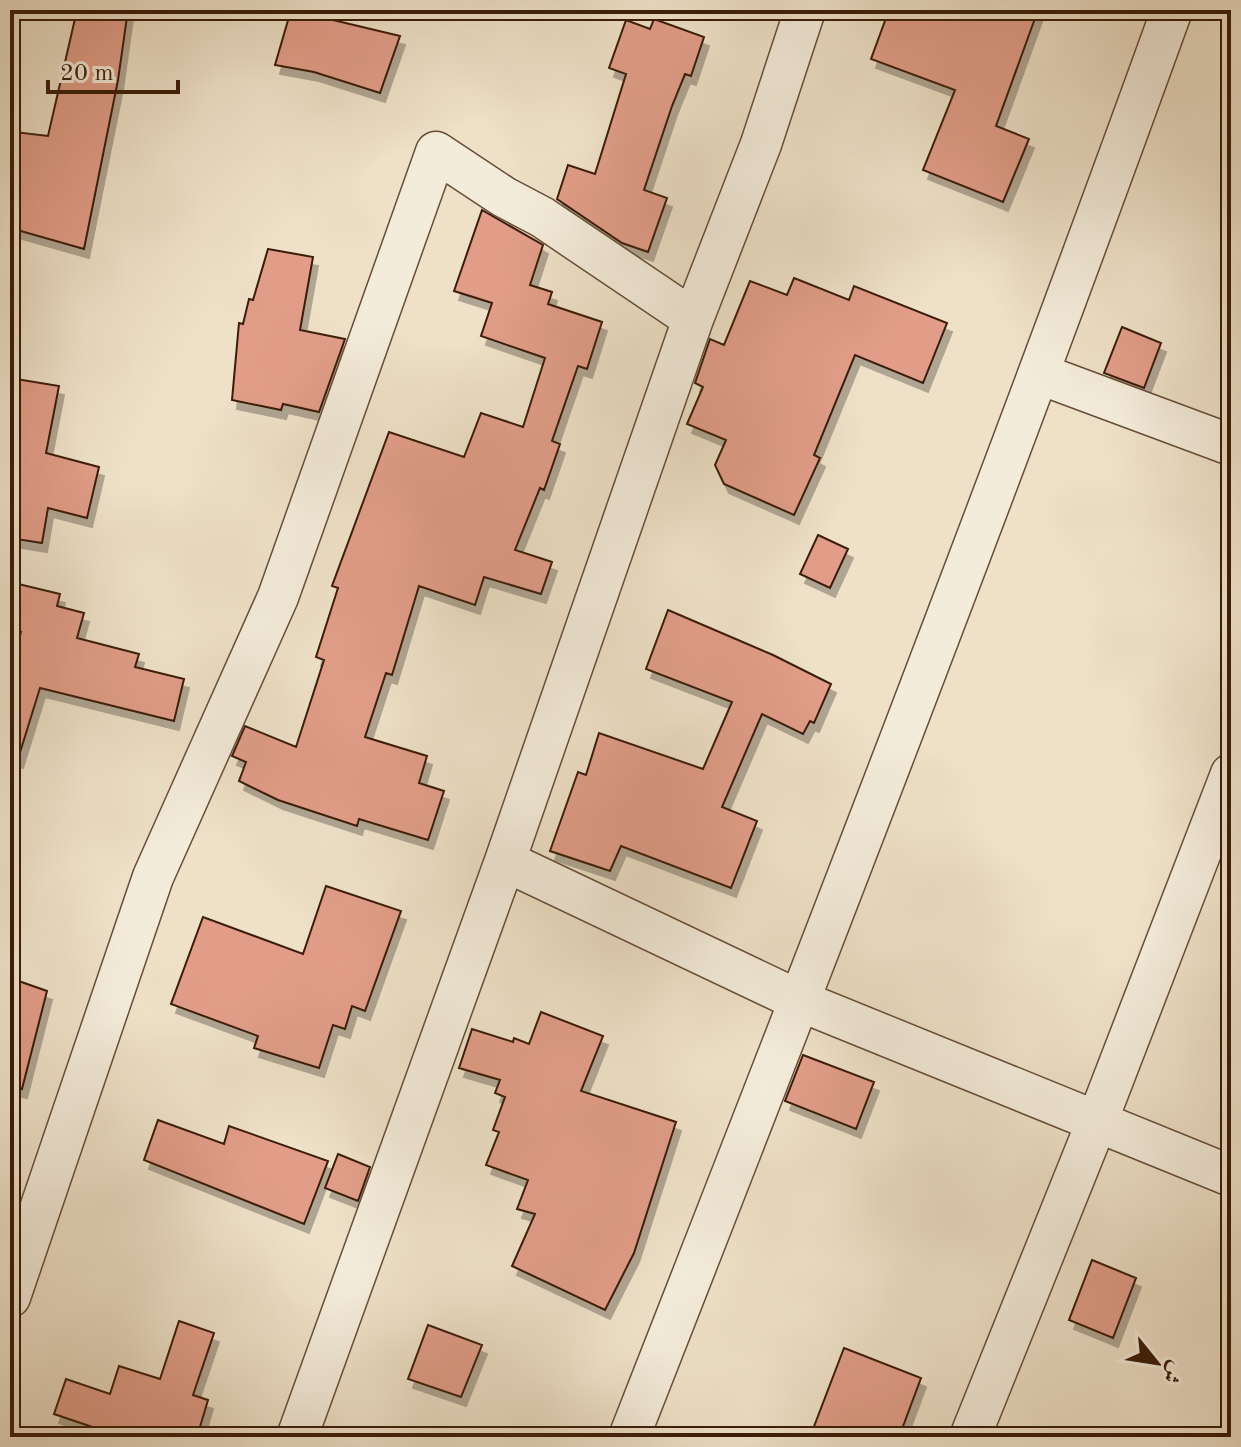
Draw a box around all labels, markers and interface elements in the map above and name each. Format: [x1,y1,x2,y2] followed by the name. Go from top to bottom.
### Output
[48,44,178,94] scale bar
[60,62,114,86] text: 20 m
[1117,1323,1197,1403] north arrow
[1158,1357,1188,1387] text: ش

